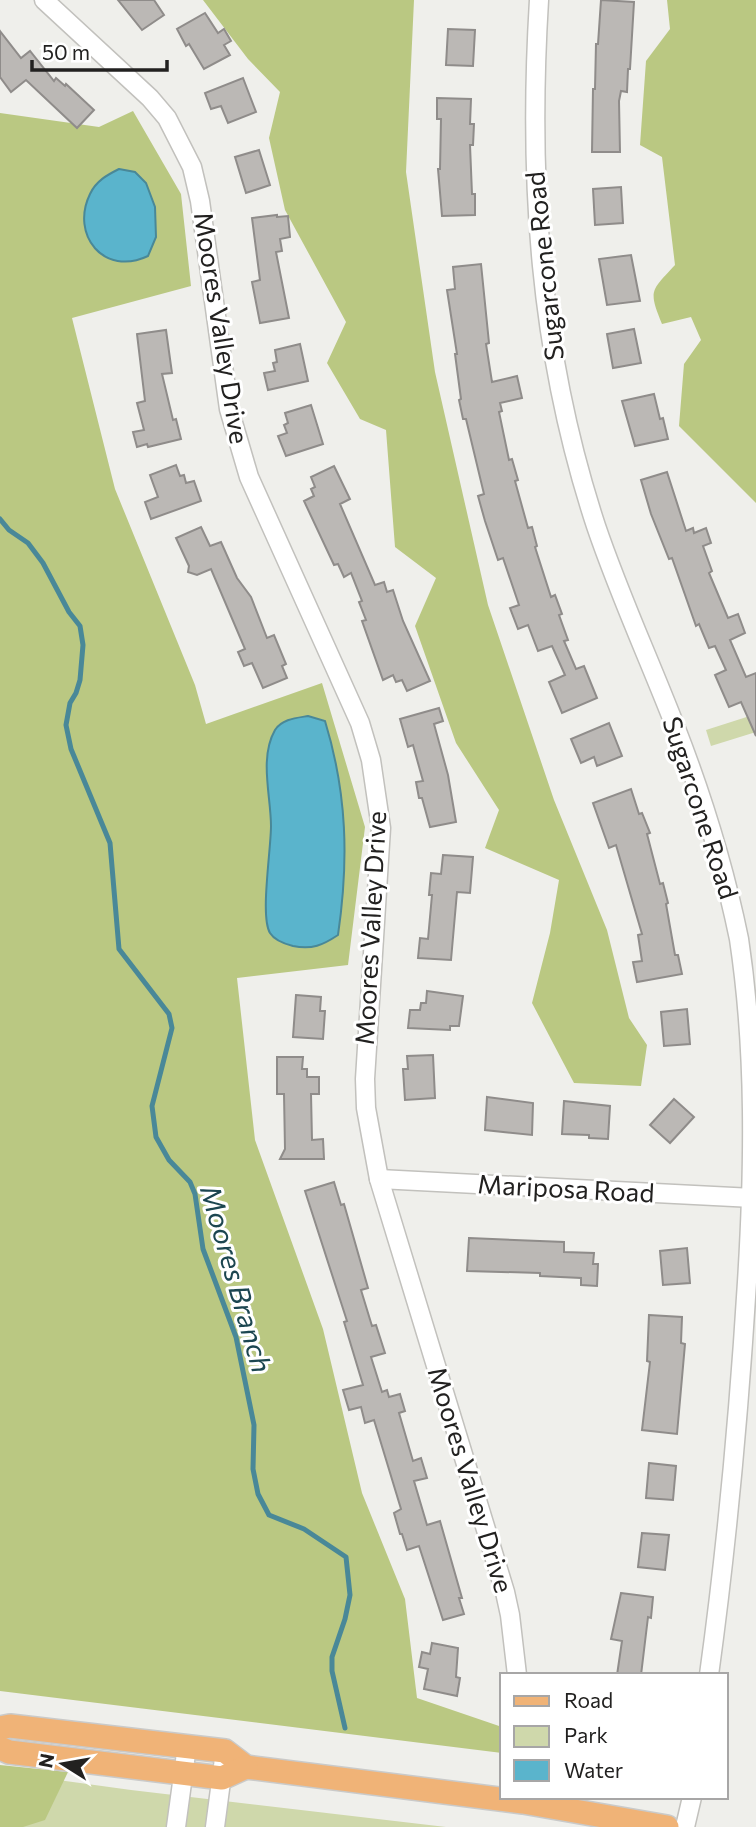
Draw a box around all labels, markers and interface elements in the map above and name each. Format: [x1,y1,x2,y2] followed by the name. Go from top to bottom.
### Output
[32,28,166,72] scale bar
[42,39,90,64] text: 50 m
[518,170,569,362] street label: Sugarcone Road
[189,210,256,446] street label: Moores Valley Drive
[657,712,746,903] street label: Sugarcone Road
[348,810,391,1046] street label: Moores Valley Drive
[477,1167,655,1208] street label: Mariposa Road
[194,1181,280,1376] water label: Moores Branch
[422,1363,521,1596] street label: Moores Valley Drive
[500,1673,728,1799] legend
[564,1687,613,1712] text: Road
[564,1722,608,1747] text: Park
[28,1729,98,1799] north arrow
[33,1751,58,1770] text: N
[564,1757,623,1782] text: Water

